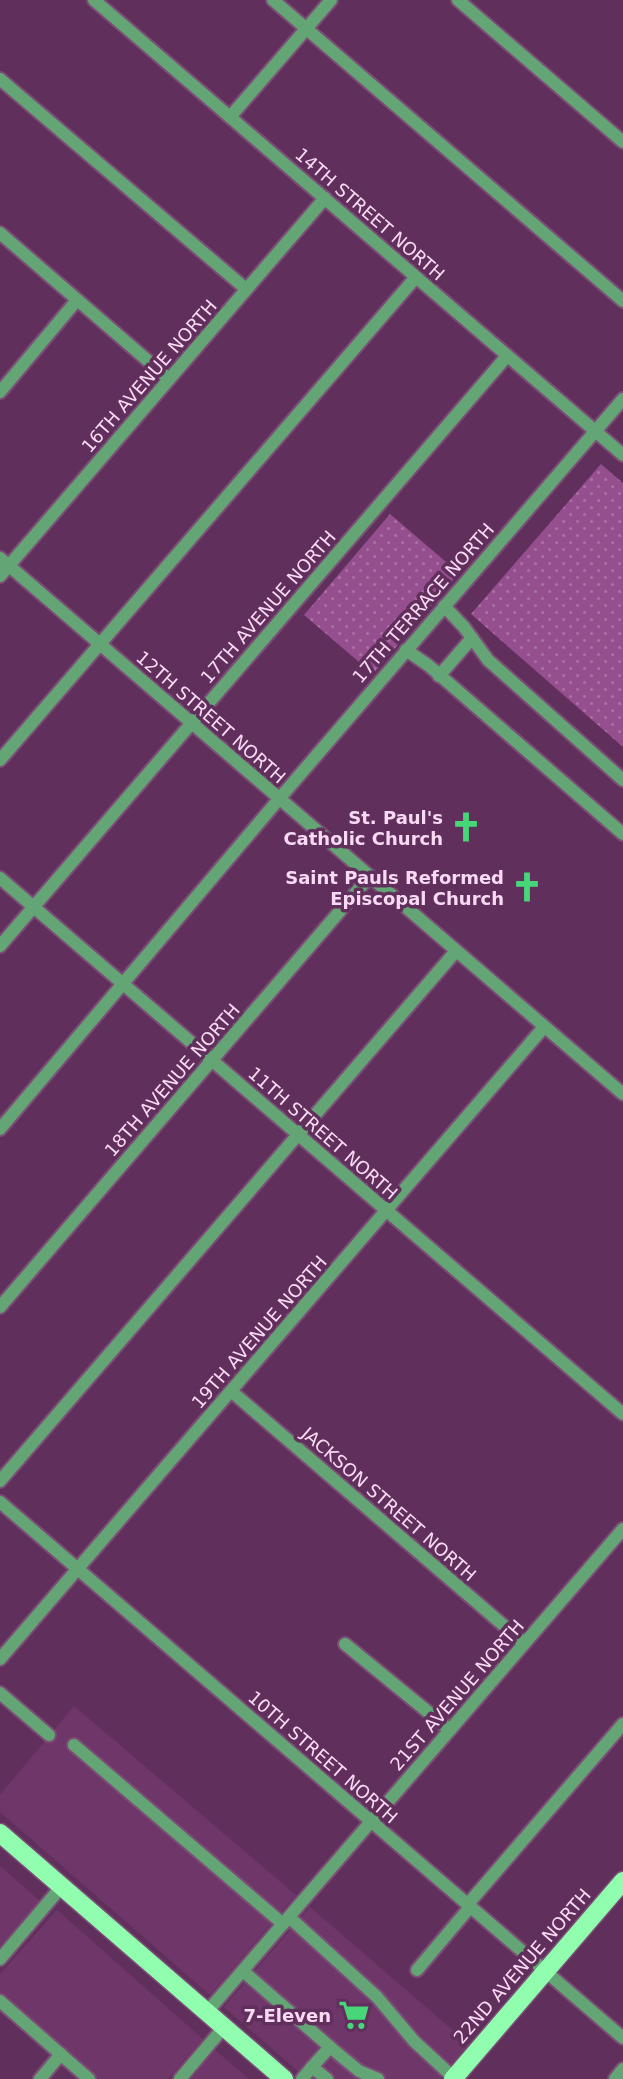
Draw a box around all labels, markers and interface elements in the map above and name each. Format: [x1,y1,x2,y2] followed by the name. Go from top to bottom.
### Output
[291,143,449,285] street label: 14TH STREET NORTH
[77,295,221,457] street label: 16TH AVENUE NORTH
[348,519,498,687] street label: 17TH TERRACE NORTH
[196,526,340,688] street label: 17TH AVENUE NORTH
[132,646,290,788] street label: 12TH STREET NORTH
[283,807,443,849] place label: St. Paul's Catholic Church
[449,810,483,844] church icon: St. Paul's Catholic Church
[285,867,504,909] place label: Saint Pauls Reformed Episcopal Church
[510,870,544,904] church icon: Saint Pauls Reformed Episcopal Church
[100,999,244,1161] street label: 18TH AVENUE NORTH
[244,1062,402,1204] street label: 11TH STREET NORTH
[187,1251,331,1413] street label: 19TH AVENUE NORTH
[297,1422,480,1585] street label: JACKSON STREET NORTH
[386,1615,528,1775] street label: 21ST AVENUE NORTH
[244,1686,402,1828] street label: 10TH STREET NORTH
[449,1884,595,2048] street label: 22ND AVENUE NORTH
[337,1998,371,2032] supermarket icon: 7-Eleven
[244,2005,331,2026] place label: 7-Eleven

